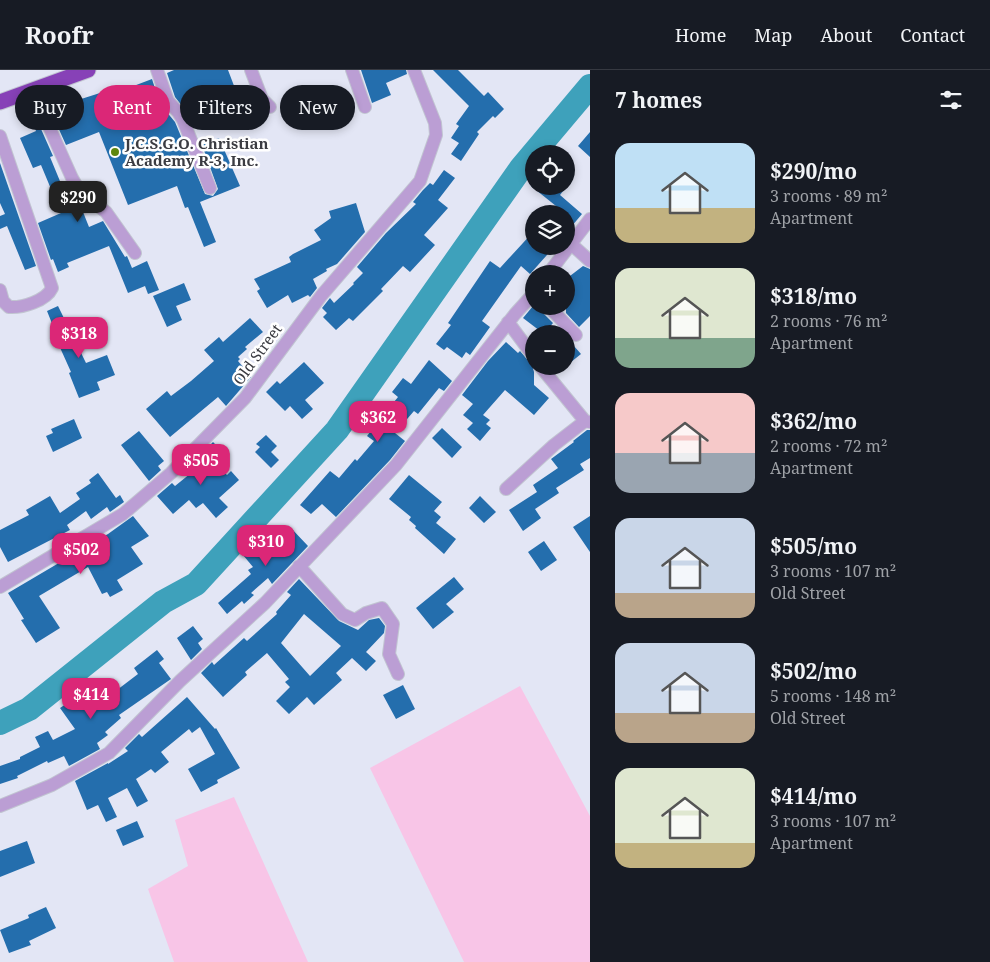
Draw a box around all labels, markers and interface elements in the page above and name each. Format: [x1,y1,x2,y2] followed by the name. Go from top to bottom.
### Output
[25,18,94,51] text: Roofr
[675,23,726,47] text: Home
[754,23,792,47] text: Map
[820,23,872,47] text: About
[900,23,965,47] text: Contact
[15,85,84,130] chip: Buy
[94,85,170,130] chip: Rent
[180,85,270,130] chip: Filters
[280,85,355,130] chip: New
[615,86,702,114] text: 7 homes
[937,86,965,114] icon: filters
[124,133,269,170] place label: J.C.S.G.O. Christian Academy R-3, Inc.
[525,145,575,375] map controls
[525,145,575,195] button: locate
[109,146,121,158] marker: J.C.S.G.O. Christian Academy R-3, Inc.
[770,157,857,185] text: $290/mo
[655,163,715,223] icon: home
[48,180,108,223] pin: $290
[770,185,887,207] text: 3 rooms · 89 m²
[60,186,96,208] text: $290
[525,205,575,255] button: layers
[770,207,853,229] text: Apartment
[525,265,575,315] button: +
[770,282,857,310] text: $318/mo
[655,288,715,348] icon: home
[770,310,887,332] text: 2 rooms · 76 m²
[49,316,109,359] pin: $318
[228,320,286,388] street label: Old Street
[61,322,97,344] text: $318
[525,325,575,375] button: −
[770,332,853,354] text: Apartment
[348,400,408,443] pin: $362
[360,406,396,428] text: $362
[770,407,857,435] text: $362/mo
[655,413,715,473] icon: home
[770,435,887,457] text: 2 rooms · 72 m²
[171,444,231,486] pin: $505
[183,449,219,471] text: $505
[770,457,853,479] text: Apartment
[236,524,296,567] pin: $310
[248,530,284,552] text: $310
[51,532,111,575] pin: $502
[770,532,857,560] text: $505/mo
[63,538,99,560] text: $502
[655,538,715,598] icon: home
[770,560,896,582] text: 3 rooms · 107 m²
[770,582,845,604] text: Old Street
[770,657,857,685] text: $502/mo
[655,663,715,723] icon: home
[61,678,121,720] pin: $414
[73,683,109,705] text: $414
[770,685,896,707] text: 5 rooms · 148 m²
[770,707,845,729] text: Old Street
[770,782,857,810] text: $414/mo
[655,788,715,848] icon: home
[770,810,896,832] text: 3 rooms · 107 m²
[770,832,853,854] text: Apartment

